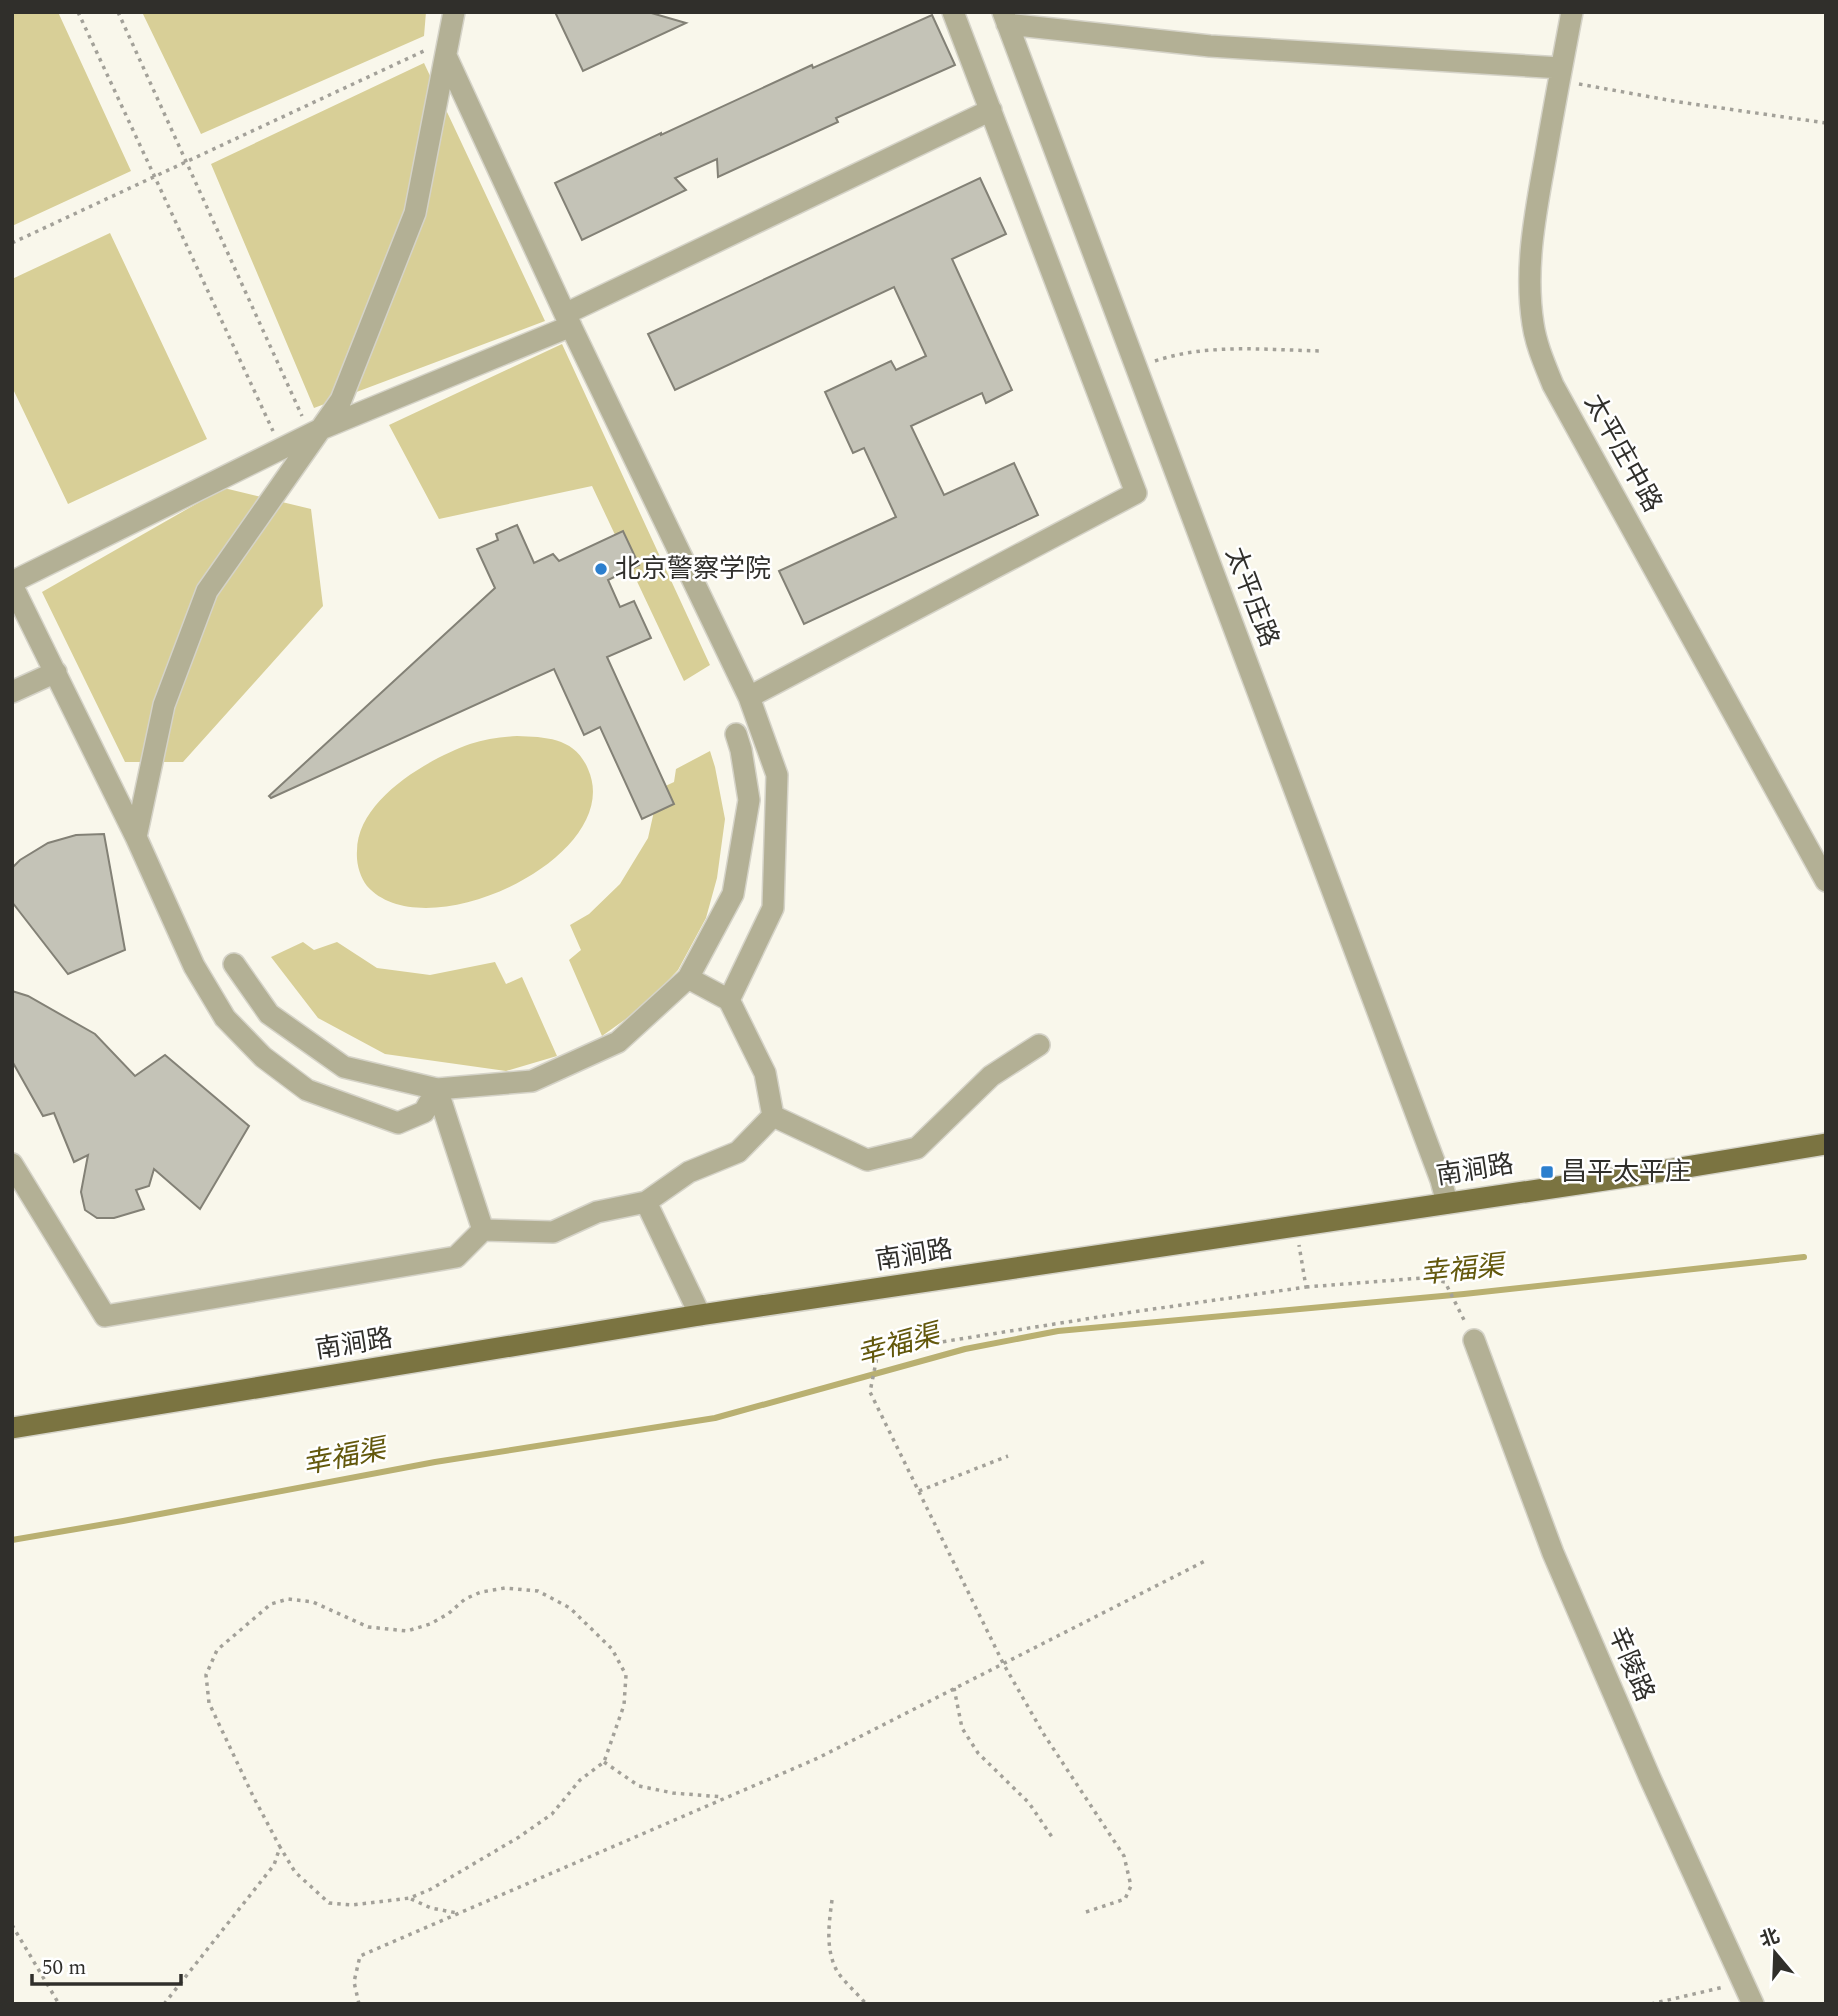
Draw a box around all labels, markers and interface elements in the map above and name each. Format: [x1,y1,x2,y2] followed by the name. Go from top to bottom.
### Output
[1574,386,1672,520] street label: 太平庄中路
[1215,541,1289,653] street label: 太平庄路
[615,549,771,589] place label: 北京警察学院
[593,561,609,577] marker: 北京警察学院
[1433,1144,1517,1196] street label: 南涧路
[1561,1152,1691,1192] place label: 昌平太平庄
[1539,1164,1555,1180] marker: 昌平太平庄
[872,1229,956,1281] street label: 南涧路
[1418,1244,1510,1296] water label: 幸福渠
[852,1312,948,1377] water label: 幸福渠
[312,1318,396,1370] street label: 南涧路
[299,1427,393,1486] water label: 幸福渠
[1597,1620,1665,1708] street label: 辛陵路
[1740,1918,1810,1988] north arrow
[1756,1922,1784,1955] text: 北
[32,1942,180,1986] scale bar
[42,1952,86,1984] text: 50 m

